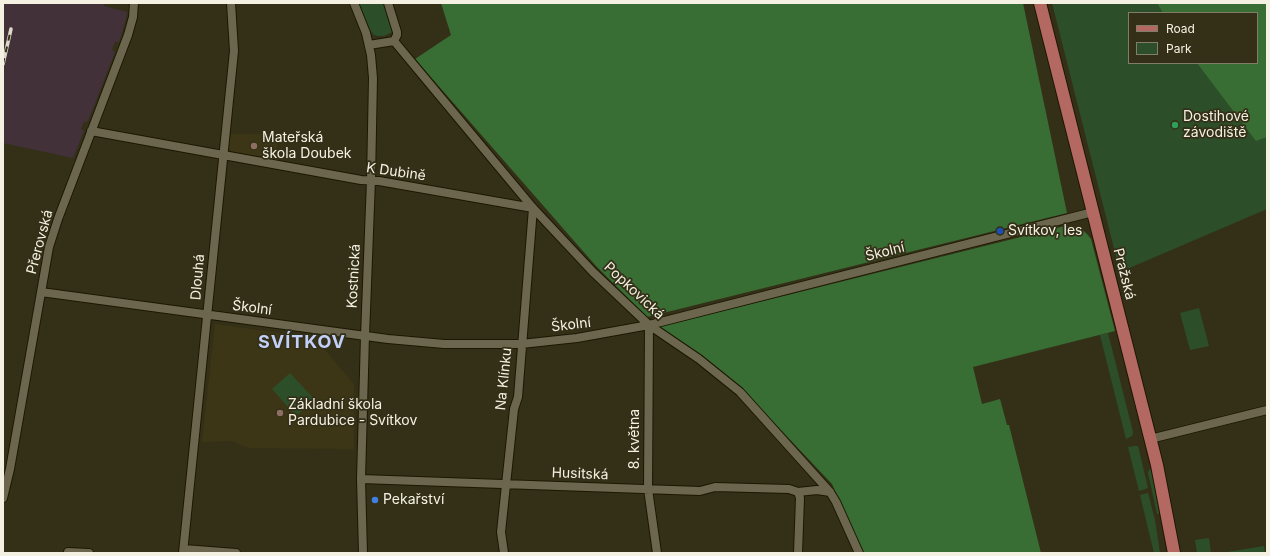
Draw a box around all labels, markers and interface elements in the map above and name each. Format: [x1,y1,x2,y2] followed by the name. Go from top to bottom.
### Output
[1128,12,1258,64] legend
[1166,21,1195,36] text: Road
[1166,41,1192,56] text: Park
[1183,109,1249,142] place label: Dostihové závodiště
[1170,120,1180,130] marker: Dostihové závodiště
[262,130,352,162] place label: Mateřská škola Doubek
[249,141,259,151] marker: Mateřská škola Doubek
[365,159,427,185] street label: K Dubině
[23,208,57,276] street label: Přerovská
[1008,223,1082,239] place label: Svítkov, les
[995,226,1005,236] marker: Svítkov, les
[864,239,906,265] street label: Školní
[344,243,364,309] street label: Kostnická
[1109,246,1139,302] street label: Pražská
[188,253,208,301] street label: Dlouhá
[600,259,668,323] street label: Popkovická
[231,297,273,319] street label: Školní
[550,314,592,336] street label: Školní
[258,332,346,354] district label: SVÍTKOV
[492,347,516,411] street label: Na Klínku
[288,397,417,430] place label: Základní škola Pardubice - Svítkov
[275,408,285,418] marker: Základní škola Pardubice - Svítkov
[627,409,643,469] street label: 8. května
[551,465,609,483] street label: Husitská
[383,492,444,508] place label: Pekařství
[370,495,380,505] marker: Pekařství

